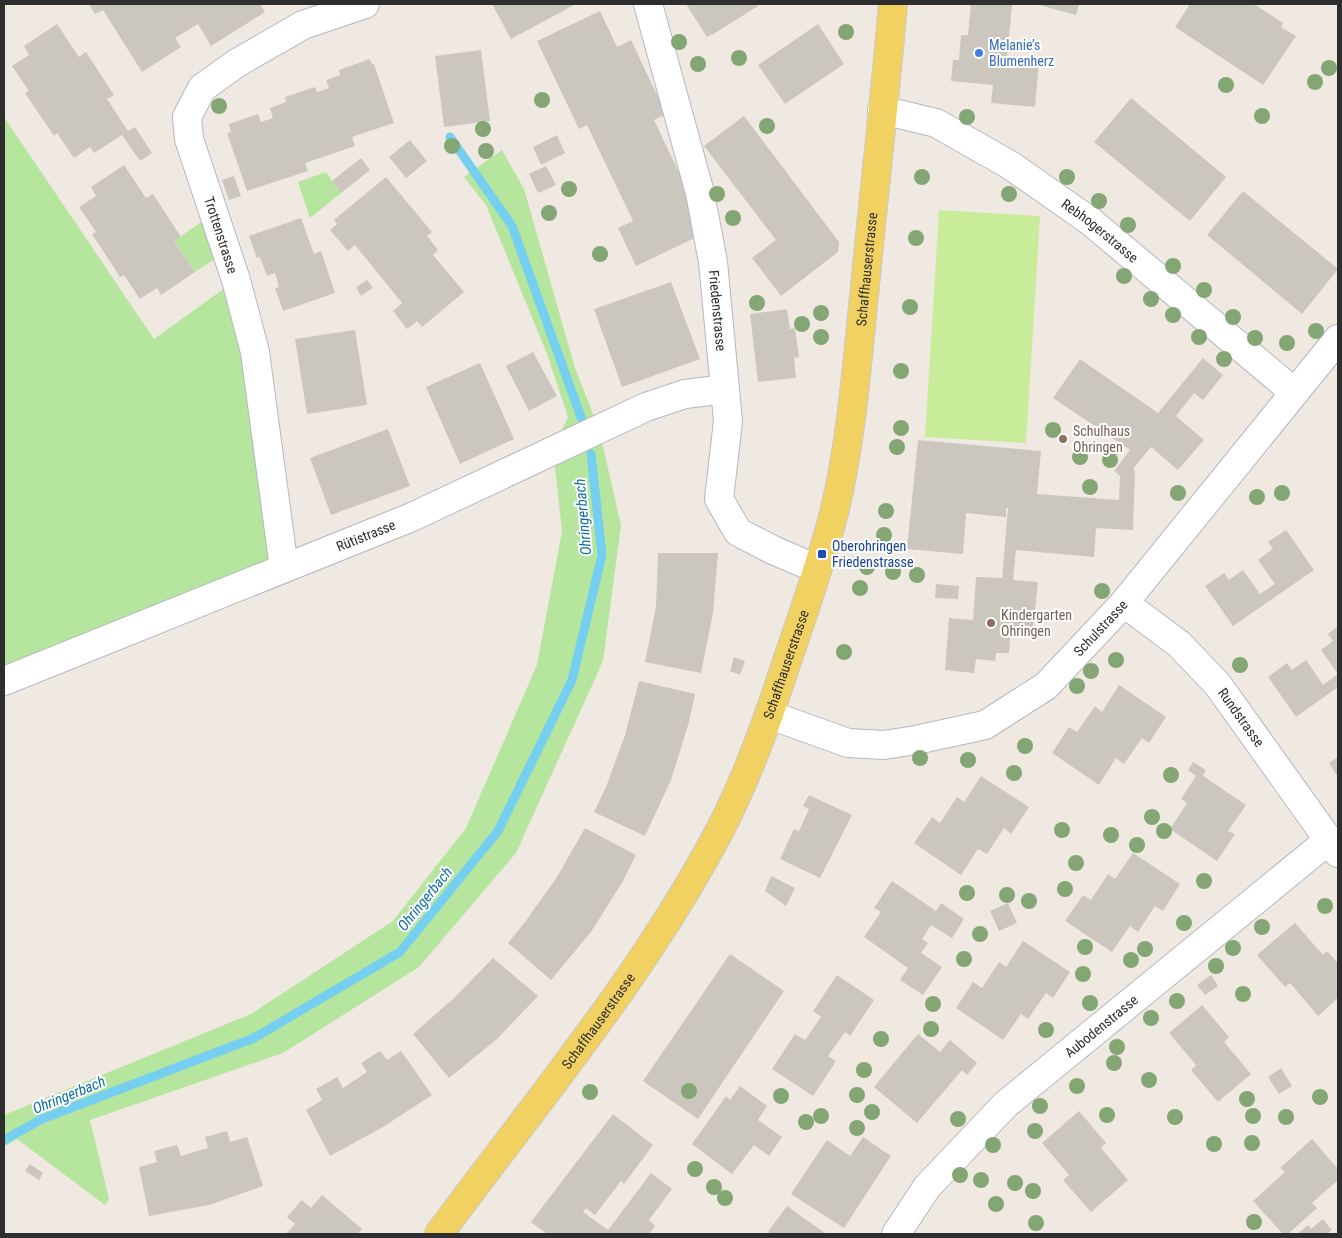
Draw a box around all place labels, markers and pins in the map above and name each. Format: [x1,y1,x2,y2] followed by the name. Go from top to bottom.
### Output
[989,37,1054,69] place label: Melanie’s Blumenherz
[973,47,985,59] marker: Melanie’s Blumenherz
[1073,423,1130,455] place label: Schulhaus Ohringen
[1057,433,1069,445] marker: Schulhaus Ohringen
[832,538,914,570] place label: Oberohringen Friedenstrasse
[816,548,828,560] marker: Oberohringen Friedenstrasse
[1001,607,1072,639] place label: Kindergarten Ohringen
[985,617,997,629] marker: Kindergarten Ohringen

